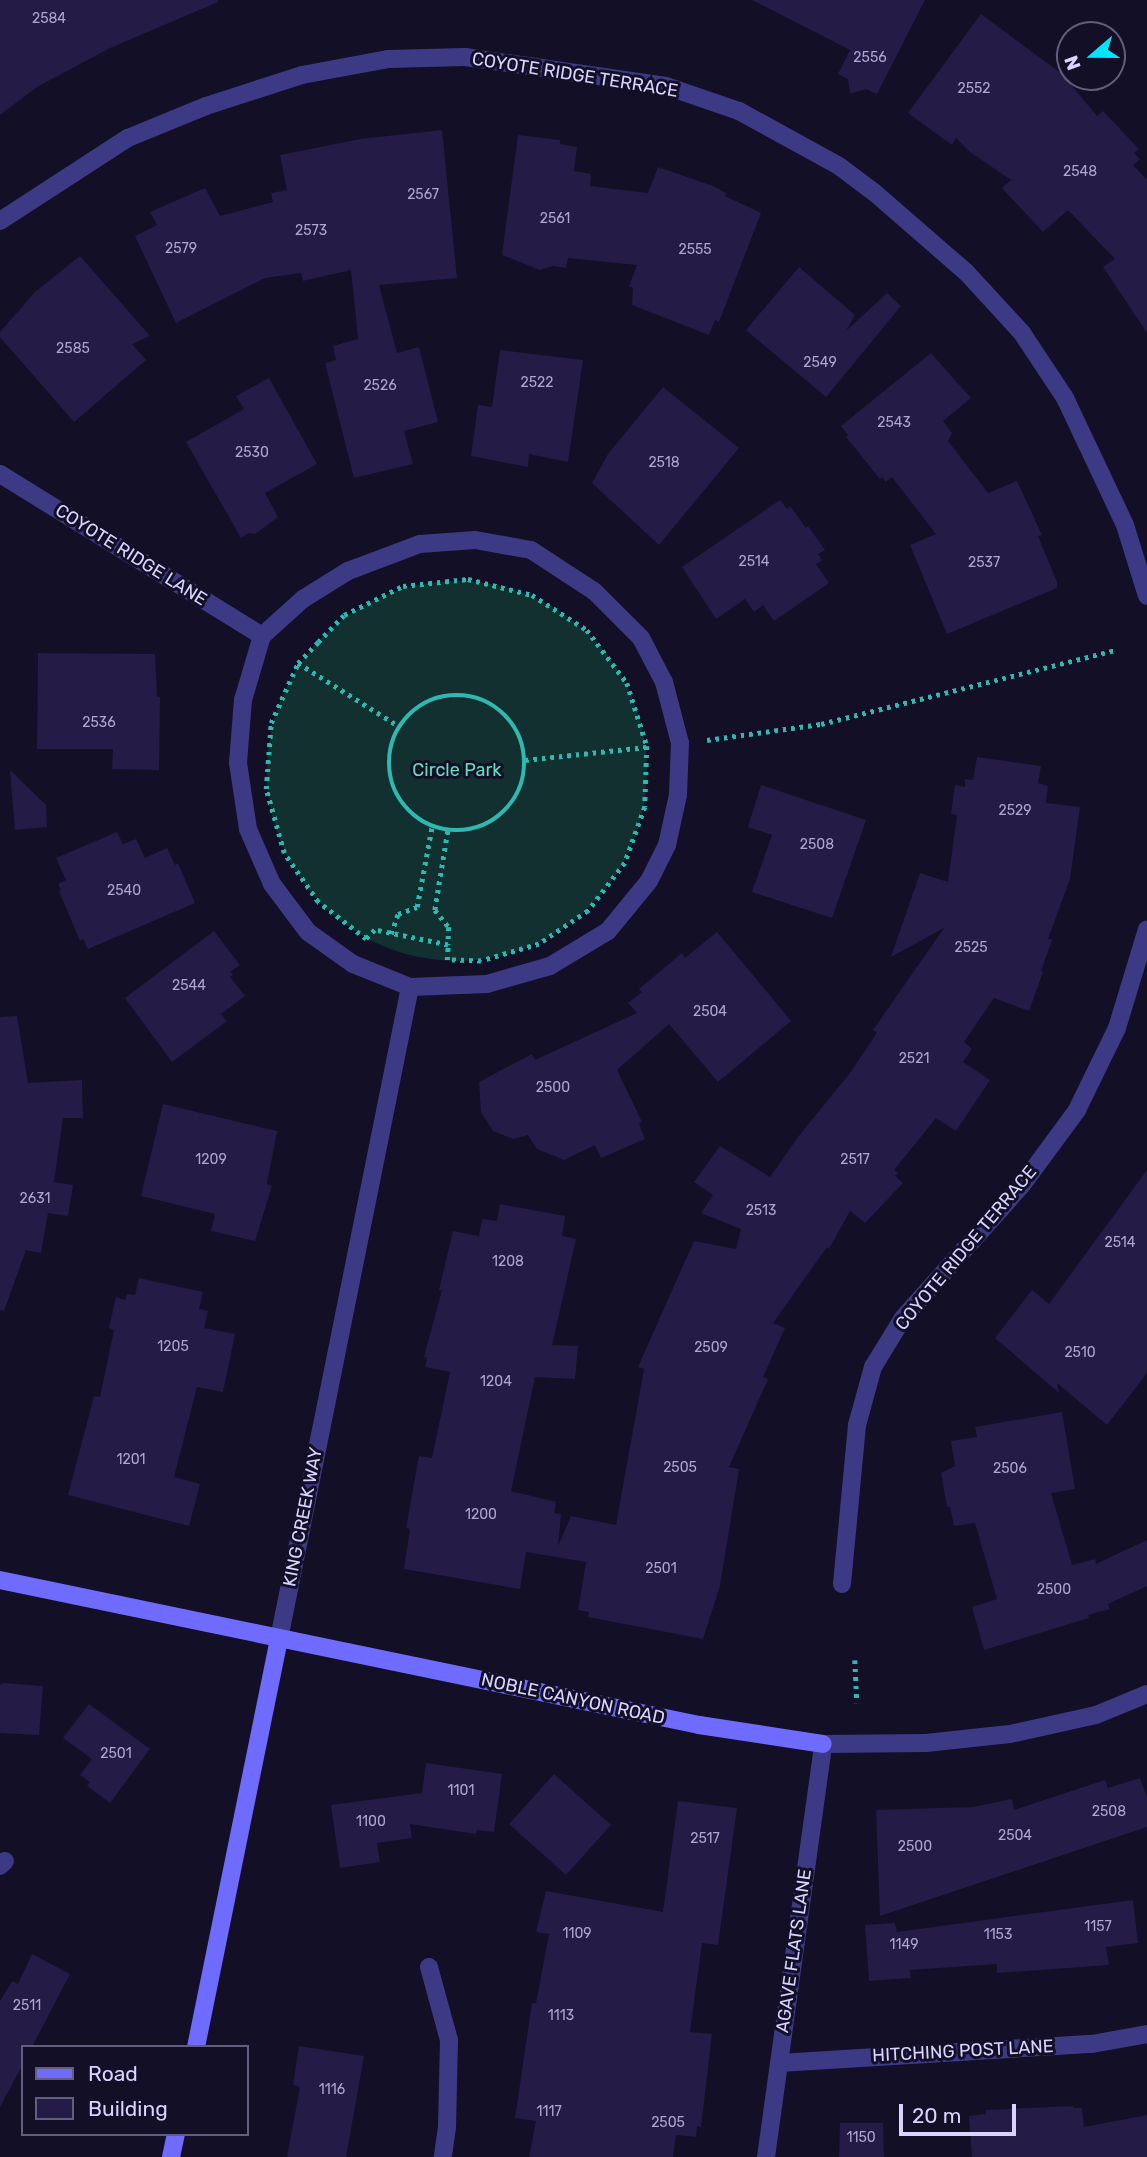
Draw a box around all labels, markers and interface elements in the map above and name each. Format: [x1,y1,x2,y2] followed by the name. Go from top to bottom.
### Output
[32,11,66,27] house number: 2584
[1056,21,1126,91] north arrow
[470,48,680,102] street label: COYOTE RIDGE TERRACE
[853,50,887,66] house number: 2556
[1060,52,1086,73] text: N
[957,81,991,97] house number: 2552
[1063,164,1097,180] house number: 2548
[407,187,439,203] house number: 2567
[540,211,570,227] house number: 2561
[295,223,327,239] house number: 2573
[165,241,197,257] house number: 2579
[678,242,712,258] house number: 2555
[56,341,90,357] house number: 2585
[803,355,837,371] house number: 2549
[521,375,553,391] house number: 2522
[363,378,397,394] house number: 2526
[877,415,911,431] house number: 2543
[235,445,269,461] house number: 2530
[648,455,680,471] house number: 2518
[51,500,211,610] street label: COYOTE RIDGE LANE
[738,554,770,570] house number: 2514
[968,555,1000,571] house number: 2537
[82,715,116,731] house number: 2536
[412,759,502,781] park label: Circle Park
[998,803,1032,819] house number: 2529
[800,837,834,853] house number: 2508
[107,883,141,899] house number: 2540
[954,940,988,956] house number: 2525
[172,978,206,994] house number: 2544
[693,1004,727,1020] house number: 2504
[899,1051,929,1067] house number: 2521
[536,1080,570,1096] house number: 2500
[195,1152,227,1168] house number: 1209
[840,1152,870,1168] house number: 2517
[891,1161,1041,1335] street label: COYOTE RIDGE TERRACE
[20,1191,50,1207] house number: 2631
[746,1203,776,1219] house number: 2513
[1104,1235,1136,1251] house number: 2514
[492,1254,524,1270] house number: 1208
[157,1339,189,1355] house number: 1205
[694,1340,728,1356] house number: 2509
[1064,1345,1096,1361] house number: 2510
[480,1374,512,1390] house number: 1204
[279,1445,327,1589] street label: KING CREEK WAY
[116,1452,146,1468] house number: 1201
[663,1460,697,1476] house number: 2505
[993,1461,1027,1477] house number: 2506
[465,1507,497,1523] house number: 1200
[645,1561,677,1577] house number: 2501
[1037,1582,1071,1598] house number: 2500
[479,1669,667,1729] street label: NOBLE CANYON ROAD
[100,1746,132,1762] house number: 2501
[448,1783,474,1799] house number: 1101
[1092,1804,1126,1820] house number: 2508
[356,1814,386,1830] house number: 1100
[998,1828,1032,1844] house number: 2504
[690,1831,720,1847] house number: 2517
[898,1839,932,1855] house number: 2500
[772,1868,816,2034] street label: AGAVE FLATS LANE
[1084,1919,1112,1935] house number: 1157
[562,1926,592,1942] house number: 1109
[984,1927,1012,1943] house number: 1153
[890,1937,918,1953] house number: 1149
[13,1998,41,2014] house number: 2511
[548,2008,574,2024] house number: 1113
[872,2035,1054,2067] street label: HITCHING POST LANE
[21,2045,248,2136] legend
[88,2061,138,2086] text: Road
[319,2082,345,2098] house number: 1116
[902,2090,1019,2134] scale bar
[88,2096,168,2121] text: Building
[912,2103,961,2128] text: 20 m
[536,2104,562,2120] house number: 1117
[651,2115,685,2131] house number: 2505
[846,2130,876,2146] house number: 1150

